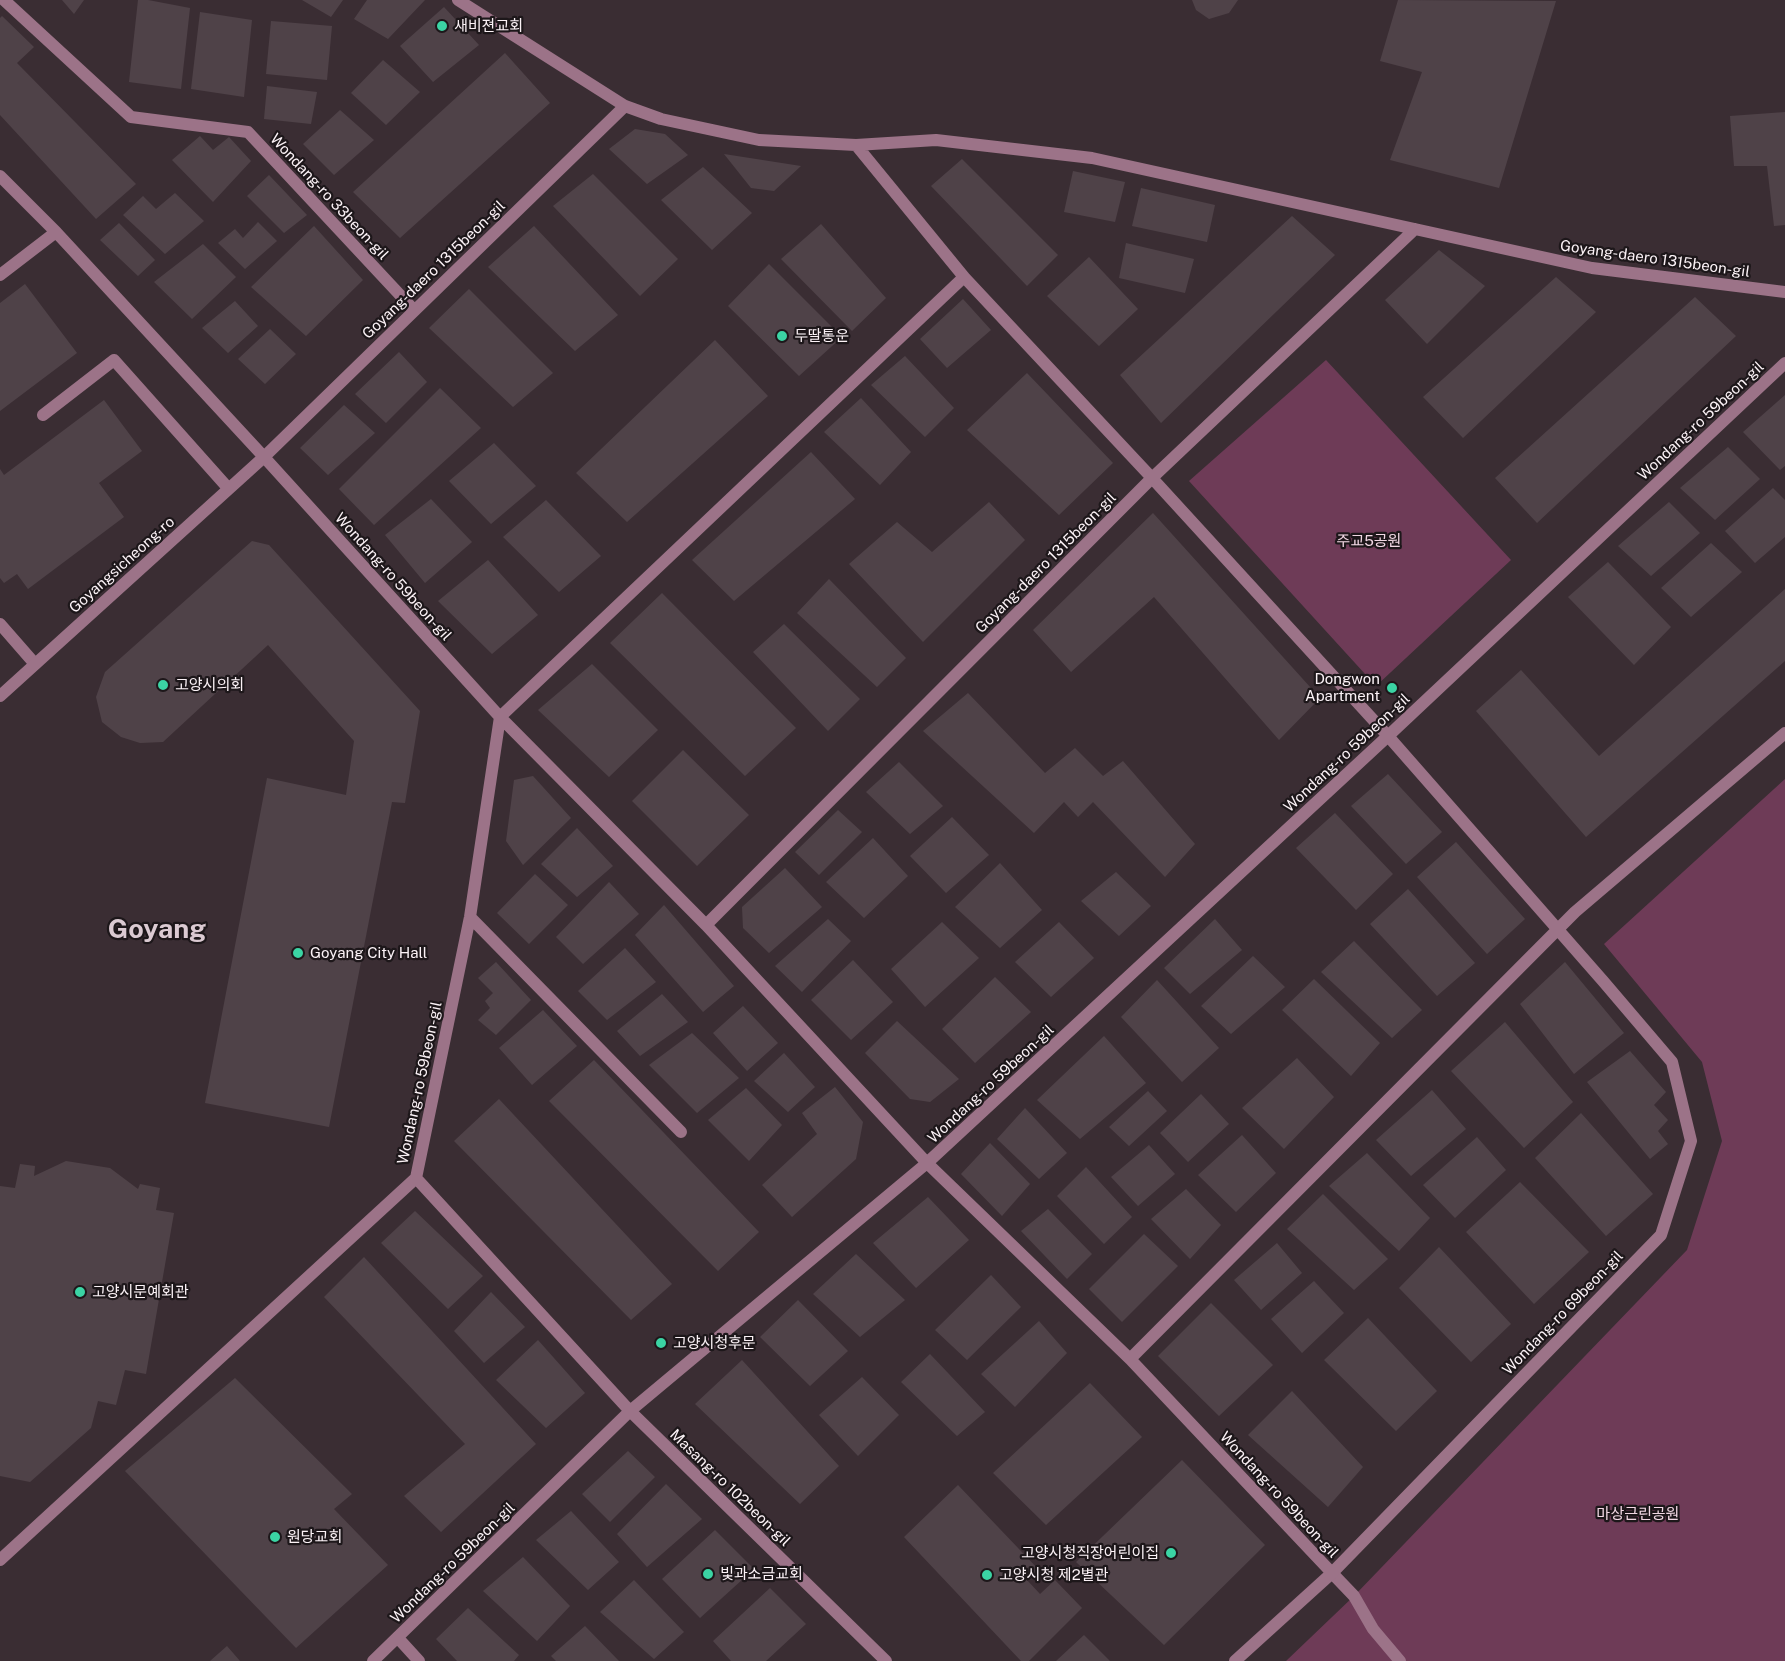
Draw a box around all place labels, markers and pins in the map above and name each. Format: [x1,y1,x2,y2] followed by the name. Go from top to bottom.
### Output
[454,17,523,35] place label: 새비젼교회
[435,19,449,33] marker: 새비젼교회
[794,327,849,345] place label: 두딸통운
[775,329,789,343] marker: 두딸통운
[1305,670,1380,705] place label: Dongwon Apartment
[175,676,244,694] place label: 고양시의회
[156,678,170,692] marker: 고양시의회
[1385,681,1399,695] marker: Dongwon Apartment
[310,944,427,962] place label: Goyang City Hall
[291,946,305,960] marker: Goyang City Hall
[92,1283,189,1301] place label: 고양시문예회관
[73,1285,87,1299] marker: 고양시문예회관
[673,1334,756,1352] place label: 고양시청후문
[654,1336,668,1350] marker: 고양시청후문
[287,1528,342,1546] place label: 원당교회
[268,1530,282,1544] marker: 원당교회
[1021,1544,1159,1562] place label: 고양시청직장어린이집
[1164,1546,1178,1560] marker: 고양시청직장어린이집
[720,1565,803,1583] place label: 빛과소금교회
[999,1566,1108,1584] place label: 고양시청 제2별관
[701,1567,715,1581] marker: 빛과소금교회
[980,1568,994,1582] marker: 고양시청 제2별관

